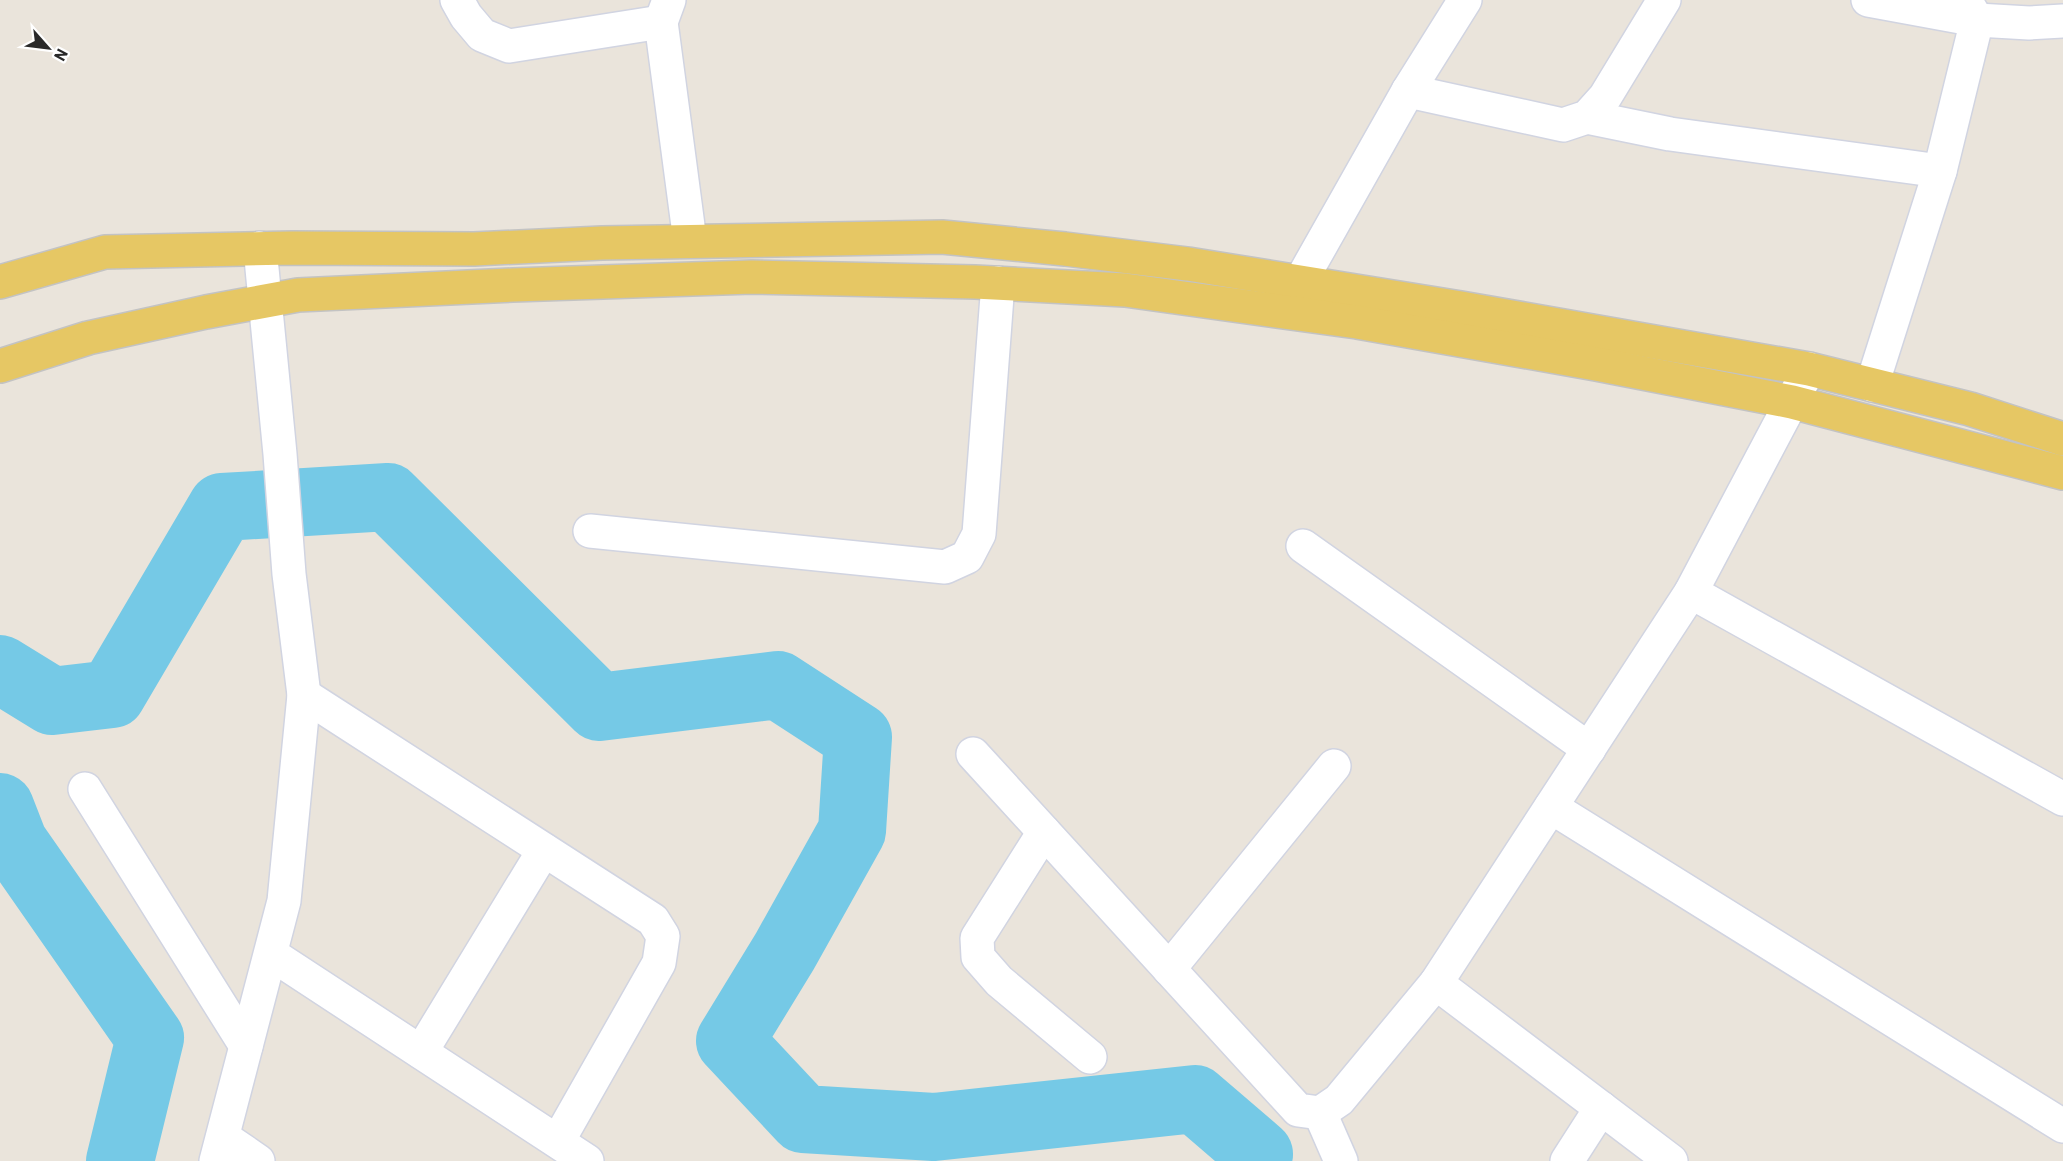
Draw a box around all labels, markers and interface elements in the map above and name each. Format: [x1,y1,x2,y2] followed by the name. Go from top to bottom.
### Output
[18,18,78,78] north arrow
[51,46,73,64] text: N

